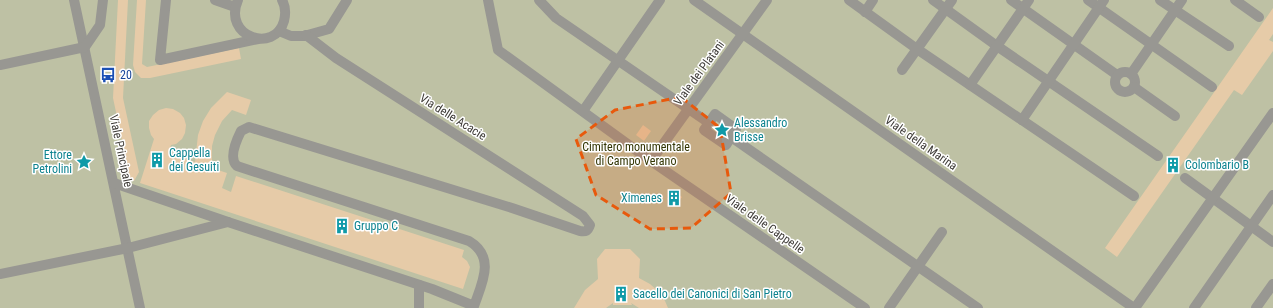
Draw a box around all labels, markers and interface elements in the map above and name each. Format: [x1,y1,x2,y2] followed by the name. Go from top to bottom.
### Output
[671,38,727,108] street label: Viale dei Platani
[99,66,117,84] bus stop icon: 20
[120,68,132,82] place label: 20
[417,91,489,143] street label: Via delle Acacie
[882,113,960,173] street label: Viale della Marina
[107,114,136,189] street label: Viale Principale
[734,116,787,144] place label: Alessandro Brisse
[713,121,731,139] place icon: Alessandro Brisse
[582,140,690,168] park label: Cimitero monumentale di Campo Verano
[169,146,219,174] place label: Cappella dei Gesuiti
[33,148,72,176] place label: Ettore Petrolini
[148,151,166,169] building icon: Cappella dei Gesuiti
[75,153,93,171] place icon: Ettore Petrolini
[1164,156,1182,174] building icon: Colombario B
[1185,158,1249,172] place label: Colombario B
[665,189,683,207] building icon: Ximenes
[621,191,662,205] place label: Ximenes
[723,192,807,257] street label: Viale delle Cappelle
[333,217,351,235] building icon: Gruppo C
[354,219,398,233] place label: Gruppo C
[612,285,630,303] building icon: Sacello dei Canonici di San Pietro
[633,287,792,301] place label: Sacello dei Canonici di San Pietro

